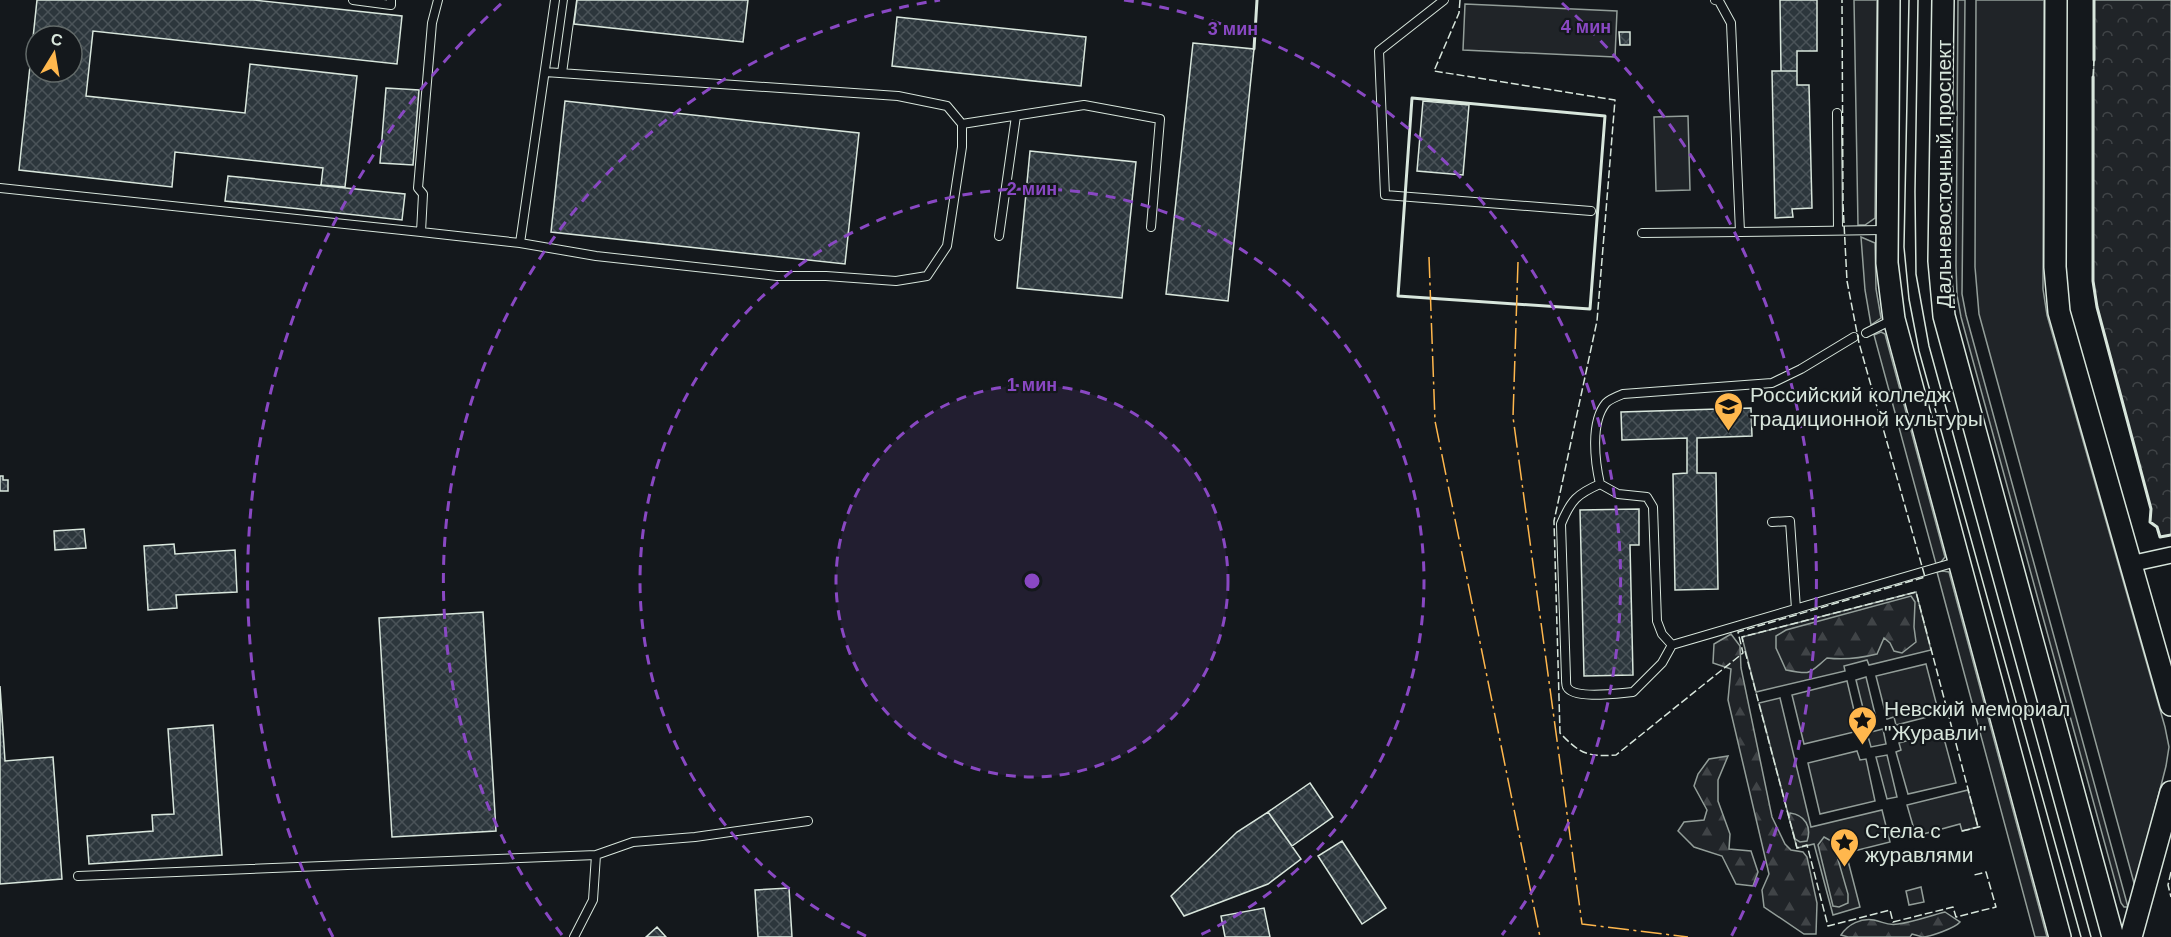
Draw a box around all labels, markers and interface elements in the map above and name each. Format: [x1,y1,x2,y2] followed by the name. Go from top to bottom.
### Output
[1561,17,1611,37] text: 4 мин
[1208,19,1258,39] text: 3 мин
[24,24,84,84] north arrow
[49,30,64,49] text: С
[1932,39,1955,308] street label: Дальневосточный проспект
[1007,179,1057,199] text: 2 мин
[1007,375,1057,395] text: 1 мин
[1750,383,1983,430] place label: Российский колледж традиционной культуры
[1713,390,1745,432] school or university icon: Российский колледж традиционной культуры
[1022,571,1042,591] centre of rings
[1884,697,2070,744] place label: Невский мемориал "Журавли"
[1847,704,1879,746] place icon: Невский мемориал "Журавли"
[1865,819,1973,866] place label: Стела с журавлями
[1828,826,1860,868] place icon: Стела с журавлями

